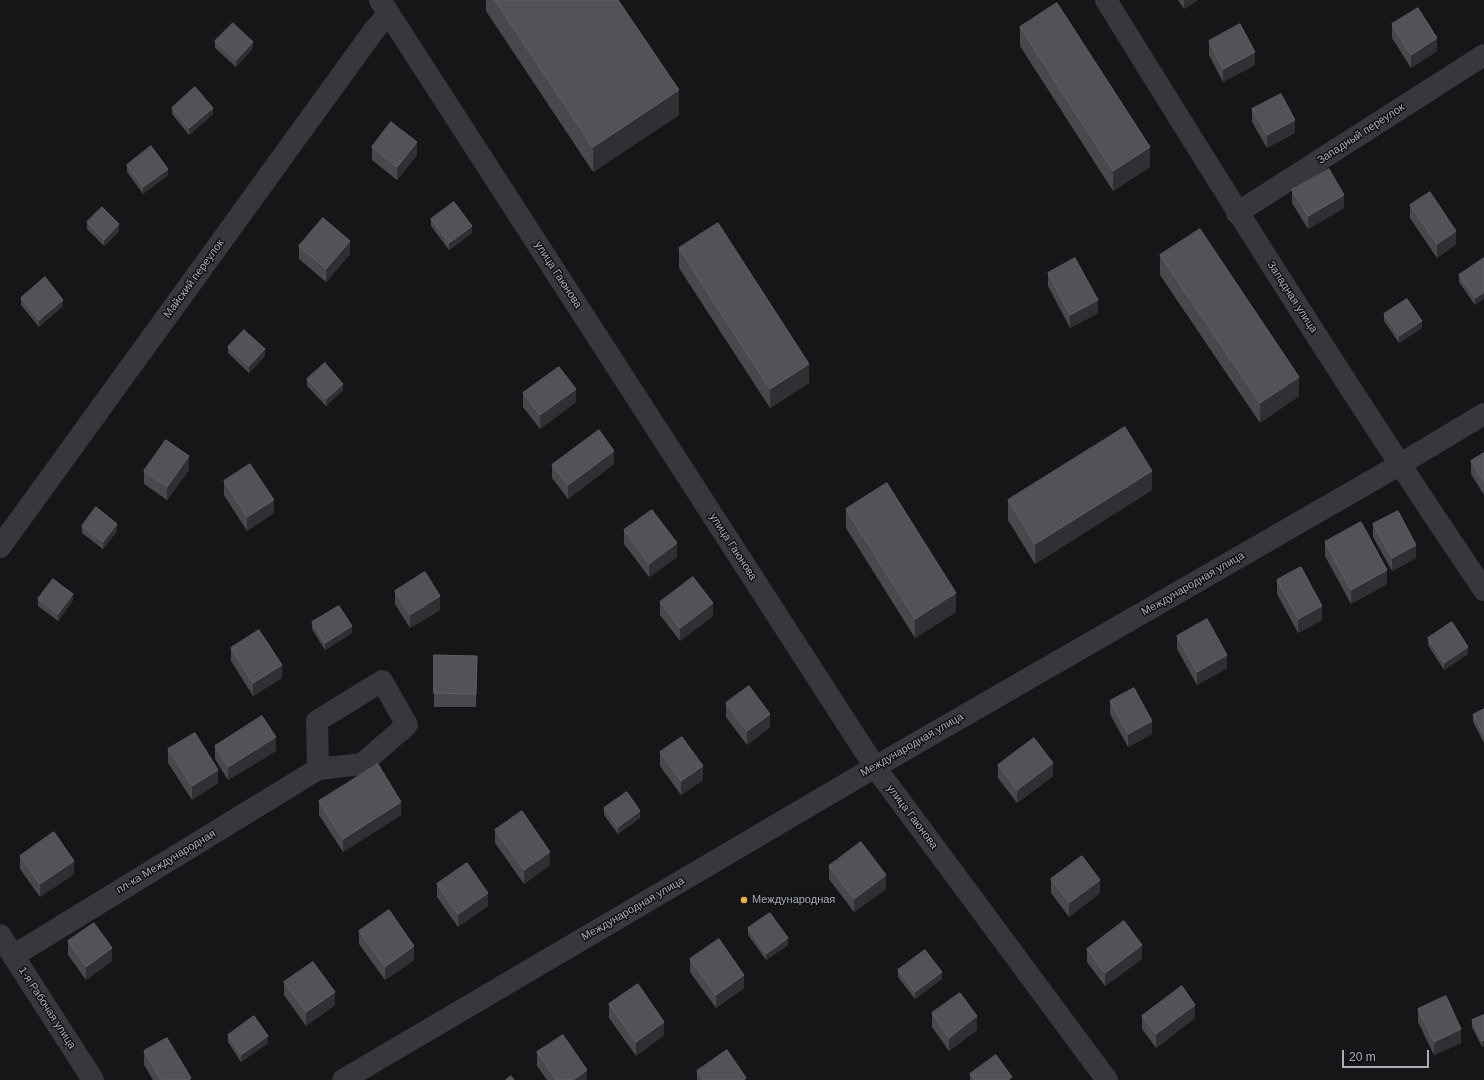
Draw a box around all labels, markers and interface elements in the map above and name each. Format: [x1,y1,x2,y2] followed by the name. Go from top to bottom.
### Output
[1315,101,1407,167] street label: Западный переулок
[161,237,227,321] street label: Майский переулок
[531,239,585,311] street label: улица Гаюнова
[1264,259,1320,335] street label: Западная улица
[706,511,760,583] street label: улица Гаюнова
[1139,549,1247,619] street label: Международная улица
[858,710,966,780] street label: Международная улица
[884,782,940,852] street label: улица Гаюнова
[114,827,218,897] street label: пл-ка Международная
[579,874,687,944] street label: Международная улица
[752,893,835,907] place label: Международная
[739,895,749,905] marker: Международная
[16,965,78,1051] street label: 1-я Рабочая улица
[1344,1042,1431,1068] scale bar
[1349,1050,1376,1064] text: 20 m

